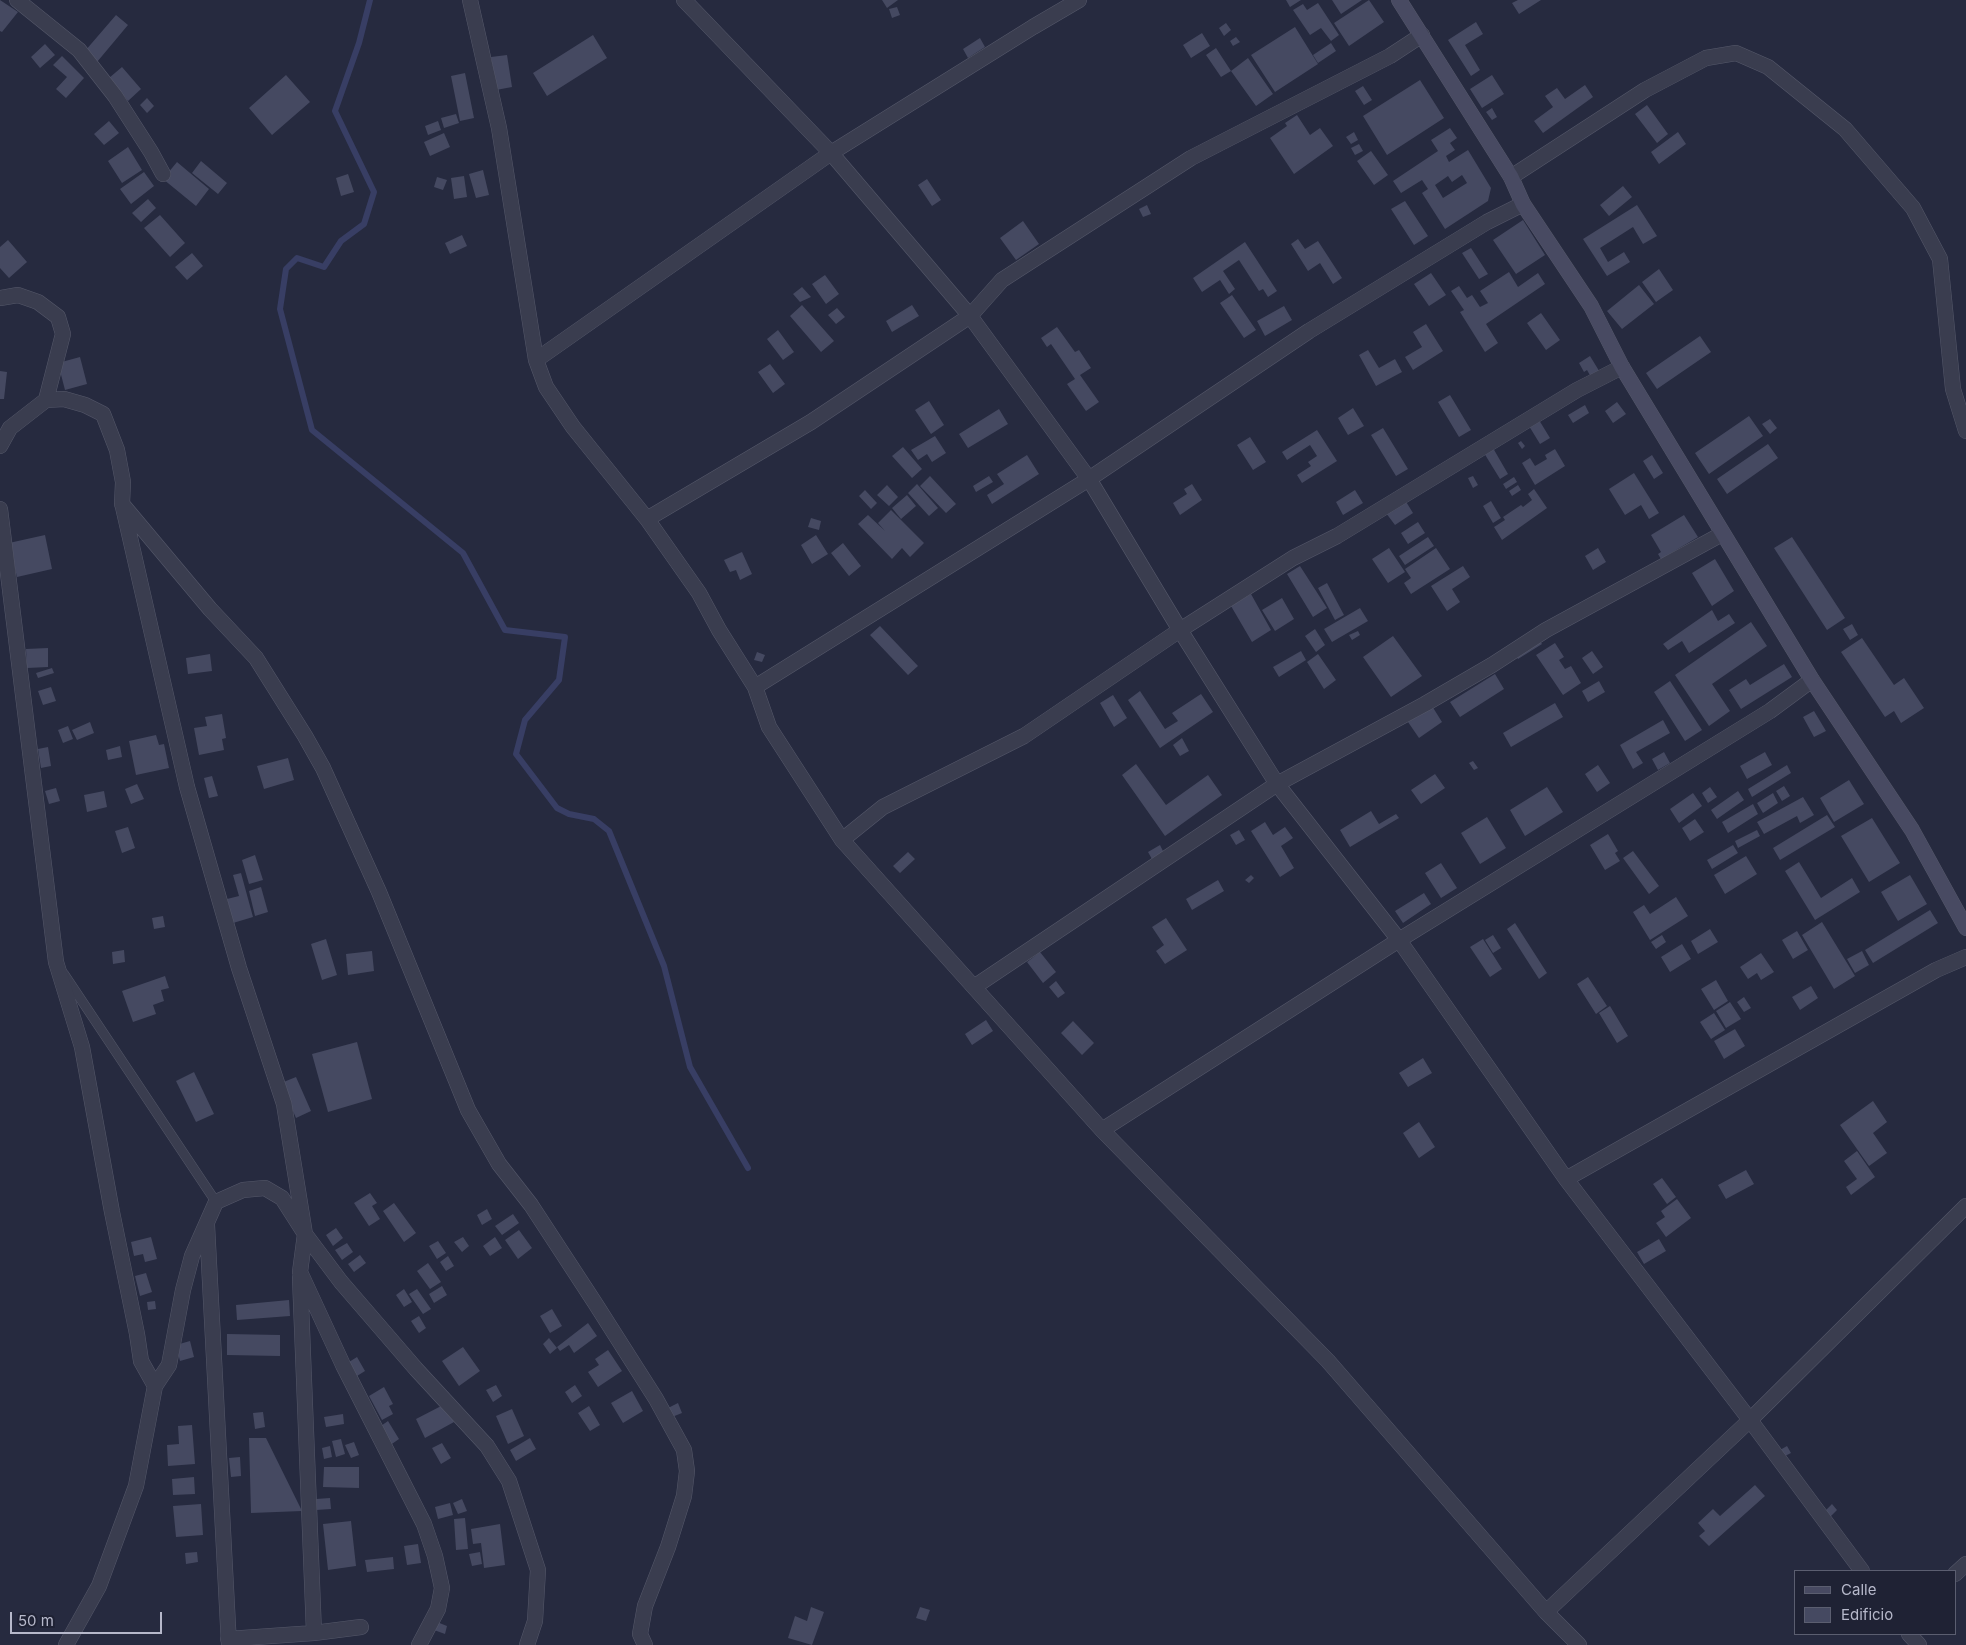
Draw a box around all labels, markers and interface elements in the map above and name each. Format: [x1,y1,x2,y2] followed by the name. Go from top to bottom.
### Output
[1794,1570,1956,1635] legend
[1841,1580,1876,1599] text: Calle
[12,1602,165,1634] scale bar
[1841,1605,1893,1624] text: Edificio
[18,1611,54,1630] text: 50 m

